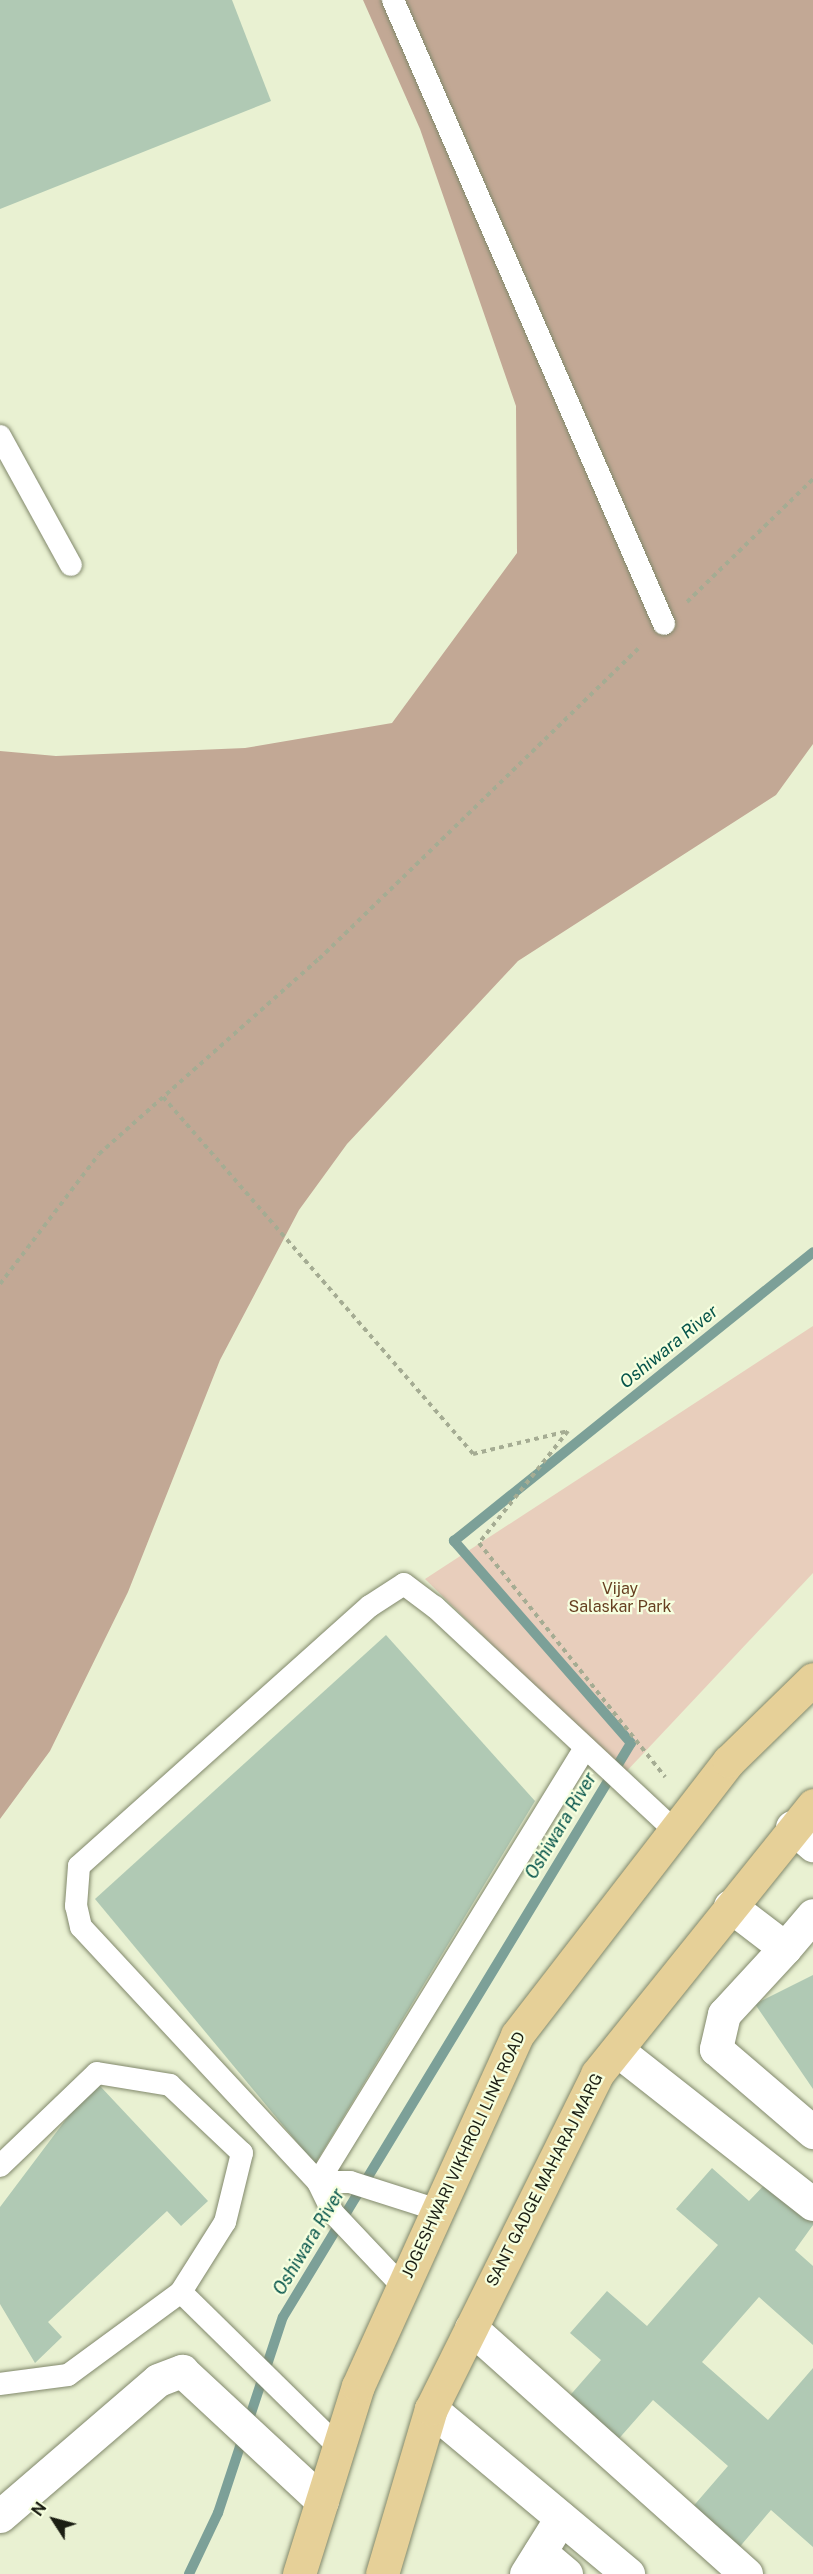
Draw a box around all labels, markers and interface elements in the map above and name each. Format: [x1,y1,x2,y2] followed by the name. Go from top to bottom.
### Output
[615,1301,723,1393] water label: Oshiwara River
[568,1579,672,1617] park label: Vijay Salaskar Park
[521,1769,601,1883] water label: Oshiwara River
[398,2029,530,2281] street label: JOGESHWARI VIKHROLI LINK ROAD
[483,2070,607,2290] street label: SANT GADGE MAHARAJ MARG
[269,2185,349,2299] water label: Oshiwara River
[24,2490,84,2550] north arrow
[28,2498,50,2520] text: N

